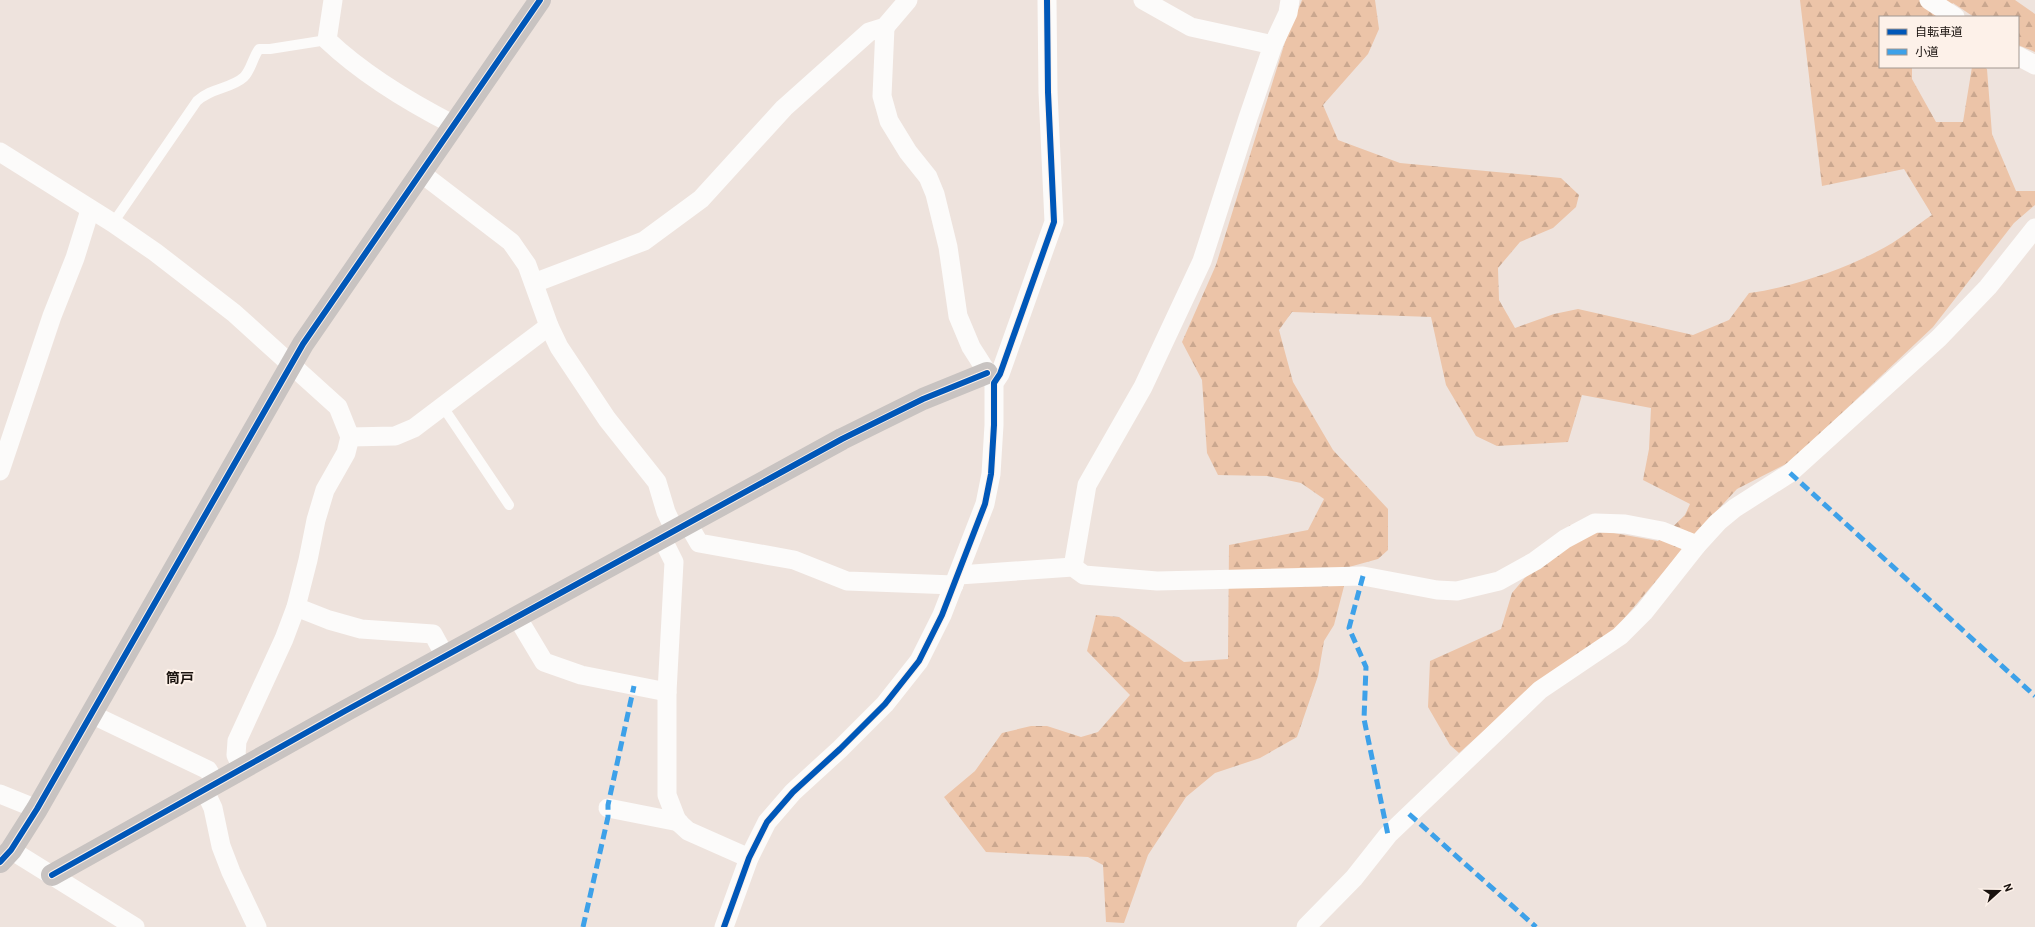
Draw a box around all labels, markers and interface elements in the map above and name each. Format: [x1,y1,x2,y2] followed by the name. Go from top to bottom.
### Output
[1879,16,2019,68] legend
[1915,24,1963,38] text: 自転車道
[1915,44,1939,58] text: 小道
[166,669,194,686] district label: 筒戸
[1979,871,2019,911] north arrow
[2001,881,2016,893] text: N

